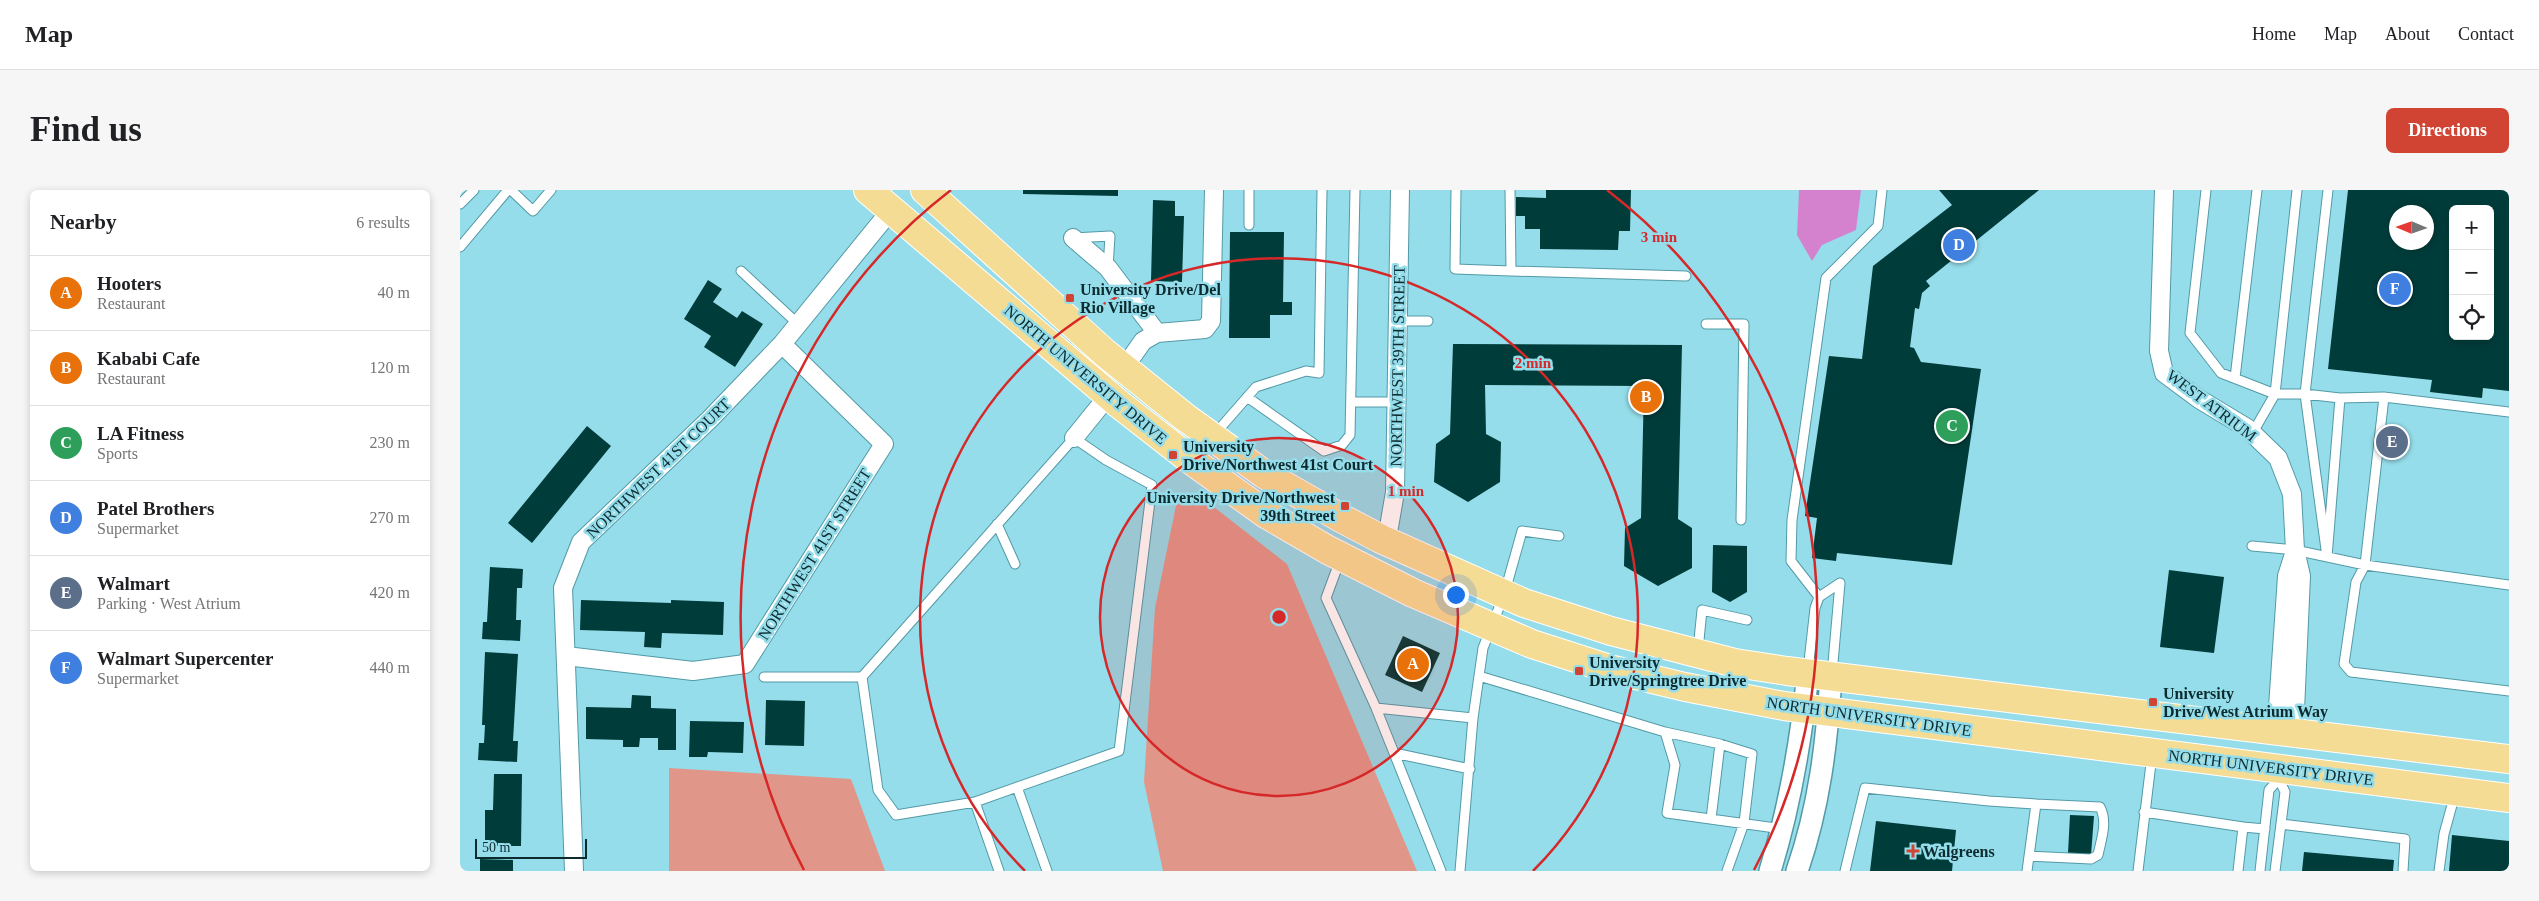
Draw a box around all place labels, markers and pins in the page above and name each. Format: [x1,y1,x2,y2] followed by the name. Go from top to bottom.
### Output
[1943,226,1975,264] pin: D
[2379,270,2411,308] pin: F
[1080,281,1221,317] place label: University Drive/Del Rio Village
[1064,292,1076,304] marker: University Drive/Del Rio Village
[1630,378,1662,416] pin: B
[1936,407,1968,445] pin: C
[2376,423,2408,461] pin: E
[1183,438,1374,473] place label: University Drive/Northwest 41st Court
[1167,449,1179,461] marker: University Drive/Northwest 41st Court
[1146,489,1336,524] place label: University Drive/Northwest 39th Street
[1339,500,1351,512] marker: University Drive/Northwest 39th Street
[1270,608,1288,626] centre of rings
[1397,645,1429,683] pin: A
[1589,654,1746,690] place label: University Drive/Springtree Drive
[1573,665,1585,677] marker: University Drive/Springtree Drive
[2163,685,2328,721] place label: University Drive/West Atrium Way
[2147,696,2159,708] marker: University Drive/West Atrium Way
[1923,843,1995,861] place label: Walgreens
[1907,845,1919,857] marker: Walgreens

